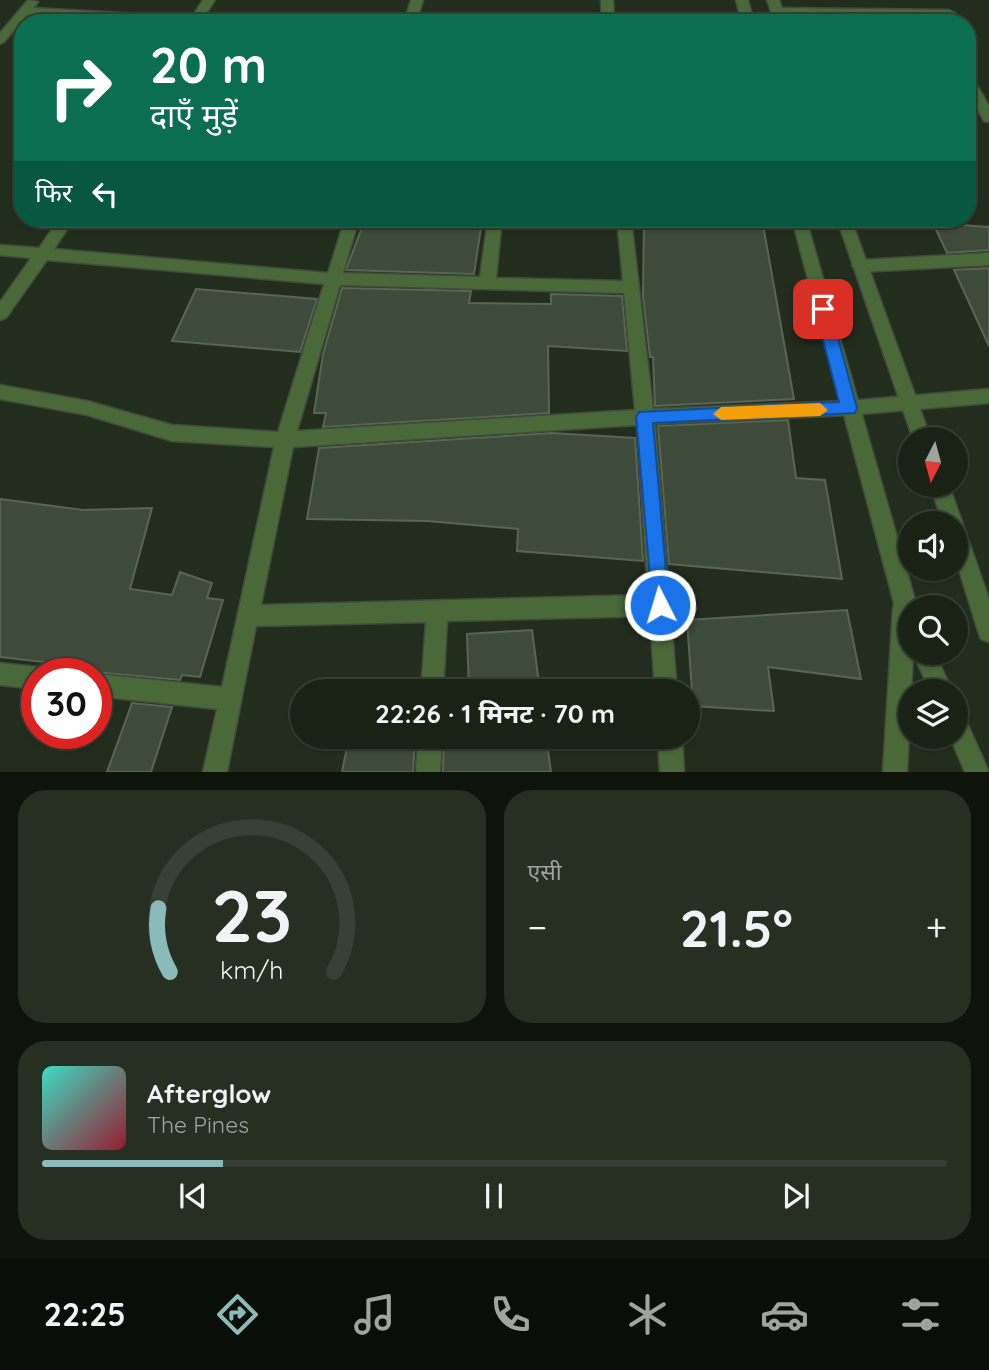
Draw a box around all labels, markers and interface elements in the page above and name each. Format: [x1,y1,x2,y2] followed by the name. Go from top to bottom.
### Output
[150,34,267,95] text: 20 m
[35,42,126,133] icon: right
[150,95,238,135] text: दाएँ मुड़ें
[86,175,124,213] icon: left
[35,176,72,209] text: फिर
[793,279,853,339] pin
[804,290,842,328] icon: arrive
[898,427,968,497] north arrow
[898,427,968,749] map controls
[898,511,968,581] button: sound
[623,568,697,642] position arrow
[898,595,968,665] button: search
[21,658,112,749] speed limit sign: 30
[898,679,968,749] button: layers
[375,697,615,730] text: 22:26 · 1 मिनट · 70 m
[528,857,562,886] text: एसी
[211,870,292,961] text: 23
[680,895,793,960] text: 21.5°
[528,903,547,951] text: −
[926,903,947,951] text: +
[220,954,283,985] text: km/h
[147,1077,271,1110] text: Afterglow
[147,1110,249,1139] text: The Pines
[174,1177,212,1215] icon: previous
[475,1177,513,1215] icon: pause
[777,1177,815,1215] icon: next
[213,1290,262,1339] icon: directions
[350,1290,399,1339] icon: music
[486,1290,535,1339] icon: phone
[623,1290,672,1339] icon: climate
[760,1290,809,1339] icon: car
[896,1290,945,1339] icon: filters
[44,1294,126,1334] text: 22:25

